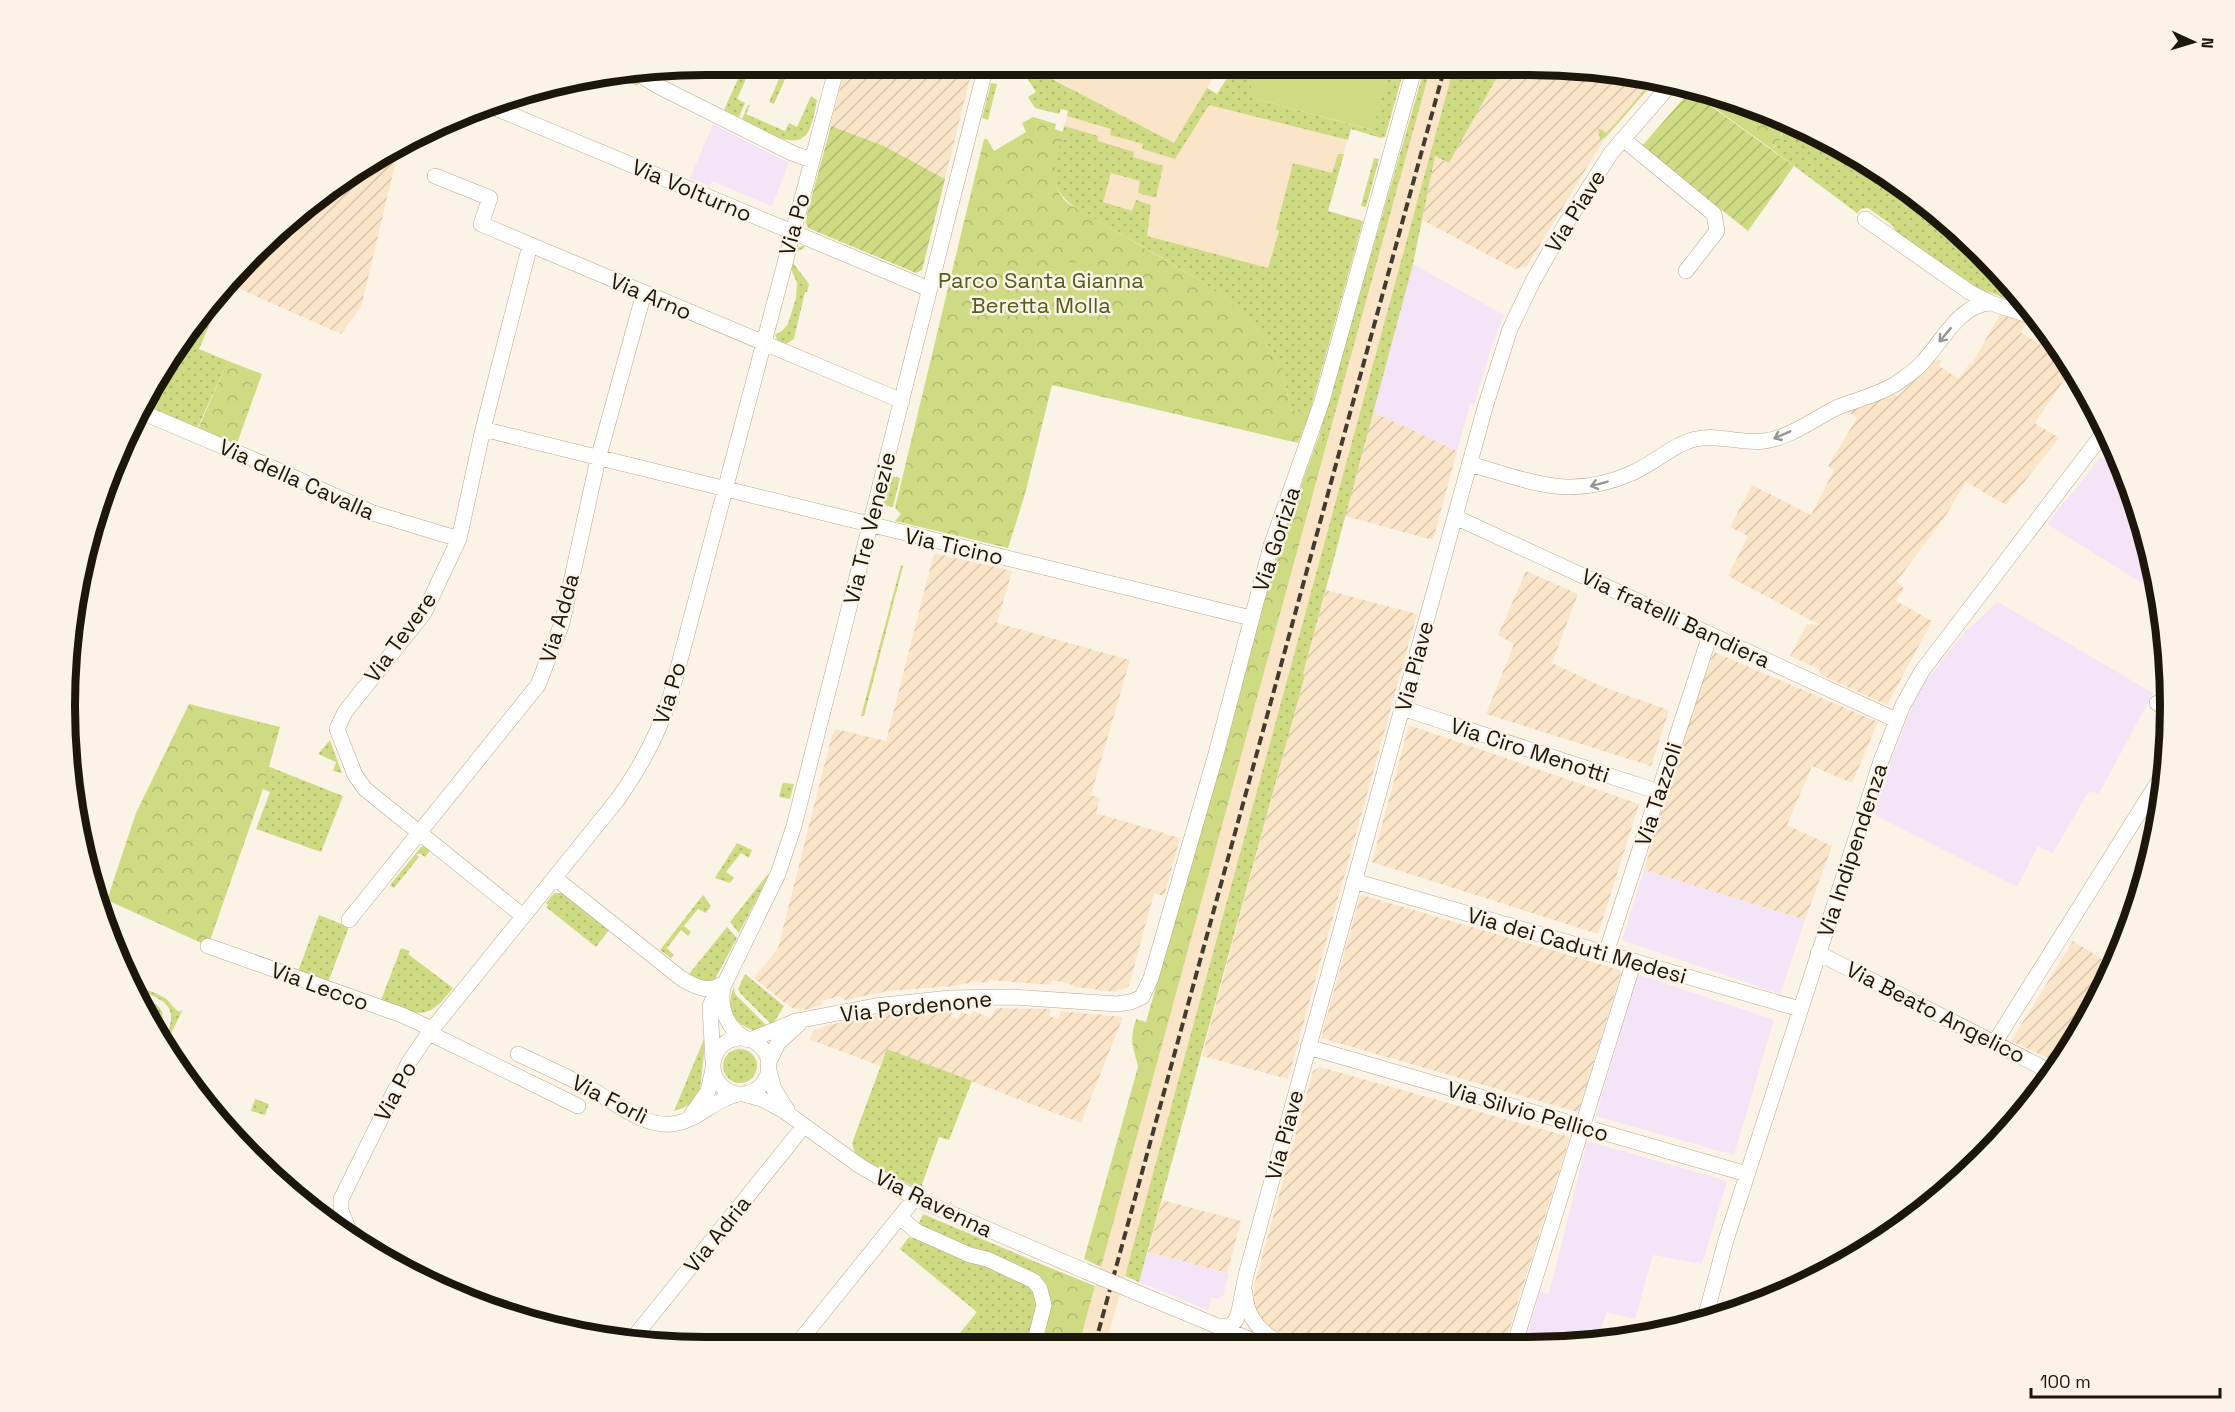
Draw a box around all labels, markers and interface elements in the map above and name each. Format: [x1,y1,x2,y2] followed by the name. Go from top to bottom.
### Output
[2163,12,2223,72] north arrow
[2197,37,2218,49] text: N
[628,152,756,228] street label: Via Volturno
[1539,164,1611,258] street label: Via Piave
[772,190,816,258] street label: Via Po
[606,266,696,326] street label: Via Arno
[938,266,1144,319] park label: Parco Santa Gianna Beretta Molla
[1939,327,1952,343] one-way arrow
[1774,430,1792,441] one-way arrow
[215,432,379,526] street label: Via della Cavalla
[837,449,901,607] street label: Via Tre Venezie
[1590,479,1609,490] one-way arrow
[1246,483,1306,595] street label: Via Gorizia
[902,521,1006,571] street label: Via Ticino
[1577,562,1775,674] street label: Via fratelli Bandiera
[533,570,585,666] street label: Via Adda
[358,586,442,688] street label: Via Tevere
[1389,618,1439,714] street label: Via Piave
[646,658,692,728] street label: Via Po
[1447,711,1613,789] street label: Via Ciro Menotti
[1628,739,1688,849] street label: Via Tazzoli
[1811,759,1893,940] street label: Via Indipendenza
[1464,900,1690,990] street label: Via dei Caduti Medesi
[267,955,373,1017] street label: Via Lecco
[1842,955,2030,1069] street label: Via Beato Angelico
[839,984,993,1028] street label: Via Pordenone
[368,1056,422,1126] street label: Via Po
[567,1068,653,1130] street label: Via Forlì
[1444,1075,1612,1147] street label: Via Silvio Pellico
[1259,1087,1309,1183] street label: Via Piave
[871,1163,998,1244] street label: Via Ravenna
[677,1189,757,1278] street label: Via Adria
[2031,1361,2220,1399] scale bar
[2040,1370,2091,1393] text: 100 m

